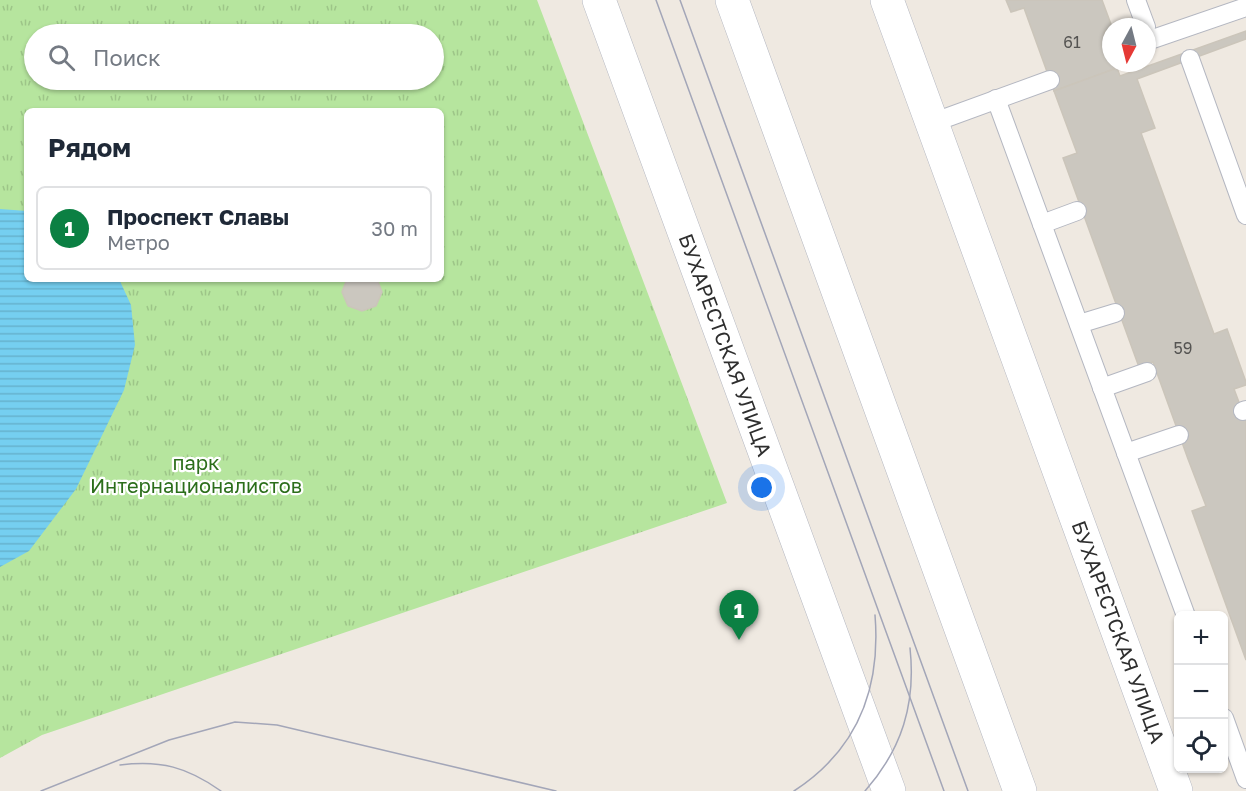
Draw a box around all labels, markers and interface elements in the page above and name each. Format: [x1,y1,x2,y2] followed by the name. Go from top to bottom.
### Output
[1102,18,1156,72] north arrow
[24,24,444,90] search box
[1063,32,1081,52] house number: 61
[45,41,78,74] icon: search
[93,44,161,71] text: Поиск
[48,132,131,163] text: Рядом
[107,203,289,230] text: Проспект Славы
[64,216,75,240] text: 1
[371,216,418,240] text: 30 m
[107,230,170,254] text: Метро
[674,230,777,459] street label: БУХАРЕСТСКАЯ УЛИЦА
[1174,338,1192,358] house number: 59
[90,450,302,497] park label: парк Интернационалистов
[747,473,776,502] your location
[1067,517,1170,746] street label: БУХАРЕСТСКАЯ УЛИЦА
[720,590,758,640] pin: 1
[1174,611,1228,773] map controls
[1174,611,1228,665] button: +
[1174,665,1228,719] button: −
[1174,719,1228,773] button: locate

